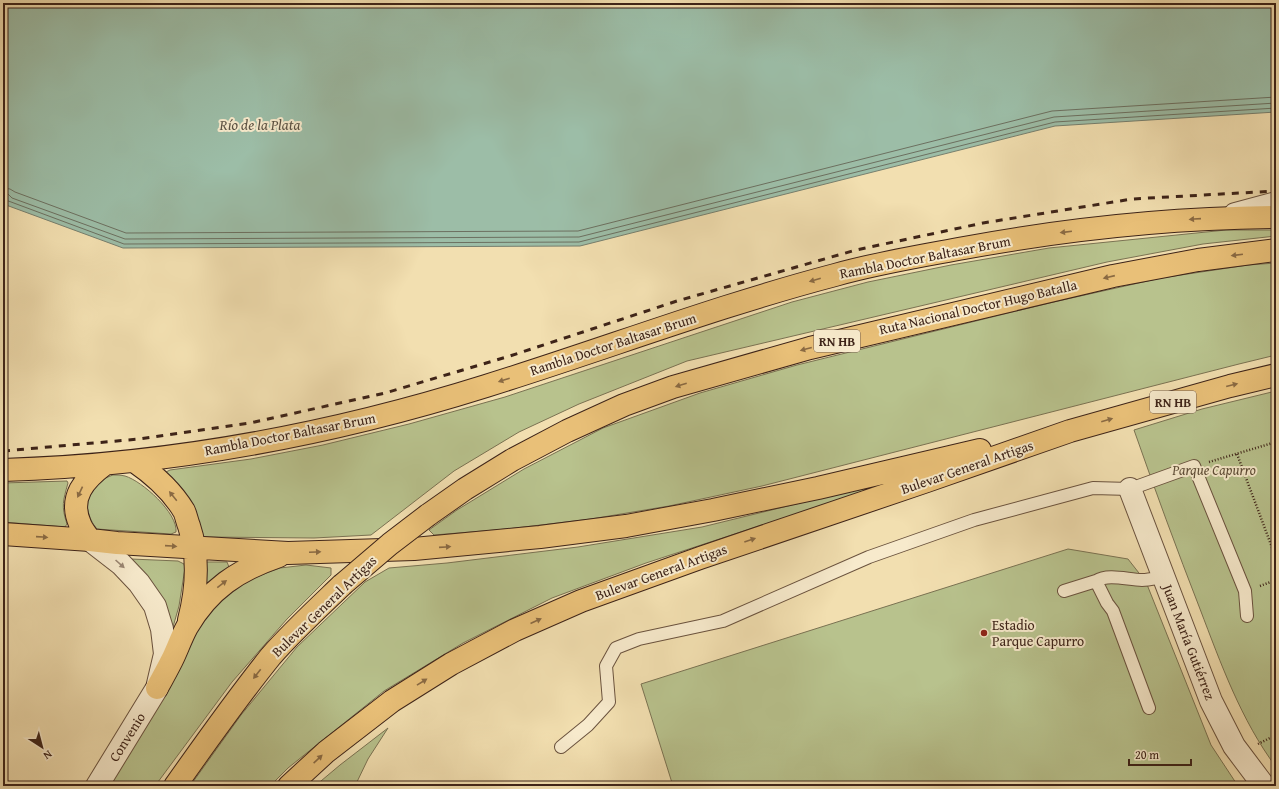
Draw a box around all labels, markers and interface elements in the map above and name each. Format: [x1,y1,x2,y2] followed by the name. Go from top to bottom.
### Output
[219,114,300,135] water label: Río de la Plata
[1189,216,1201,223] one-way arrow
[1060,229,1072,235] one-way arrow
[838,231,1013,283] street label: Rambla Doctor Baltasar Brum
[1231,252,1243,258] one-way arrow
[877,274,1079,339] street label: Ruta Nacional Doctor Hugo Batalla
[1103,274,1115,280] one-way arrow
[808,278,821,284] one-way arrow
[527,307,699,380] street label: Rambla Doctor Baltasar Brum
[814,330,860,352] road number: RN HB
[799,346,811,352] one-way arrow
[498,377,510,383] one-way arrow
[674,382,686,388] one-way arrow
[1226,382,1239,388] one-way arrow
[1150,391,1196,413] road number: RN HB
[203,408,378,460] street label: Rambla Doctor Baltasar Brum
[1101,417,1113,423] one-way arrow
[898,435,1036,499] street label: Bulevar General Artigas
[1171,460,1256,480] park label: Parque Capurro
[77,487,83,498] one-way arrow
[168,491,177,502] one-way arrow
[36,533,48,540] one-way arrow
[744,537,756,543] one-way arrow
[592,539,730,605] street label: Bulevar General Artigas
[165,543,178,550] one-way arrow
[439,543,451,550] one-way arrow
[309,549,322,555] one-way arrow
[267,551,381,661] street label: Bulevar General Artigas
[115,560,126,569] one-way arrow
[1157,579,1220,703] street label: Juan María Gutiérrez
[217,580,228,589] one-way arrow
[992,615,1084,651] place label: Estadio Parque Capurro
[531,617,543,623] one-way arrow
[979,628,989,638] marker: Estadio Parque Capurro
[253,668,262,679] one-way arrow
[417,678,427,686] one-way arrow
[104,708,150,766] street label: Convenio
[22,727,62,767] north arrow
[1129,741,1191,767] scale bar
[40,746,56,764] text: N
[1135,746,1159,763] text: 20 m
[313,755,323,764] one-way arrow

